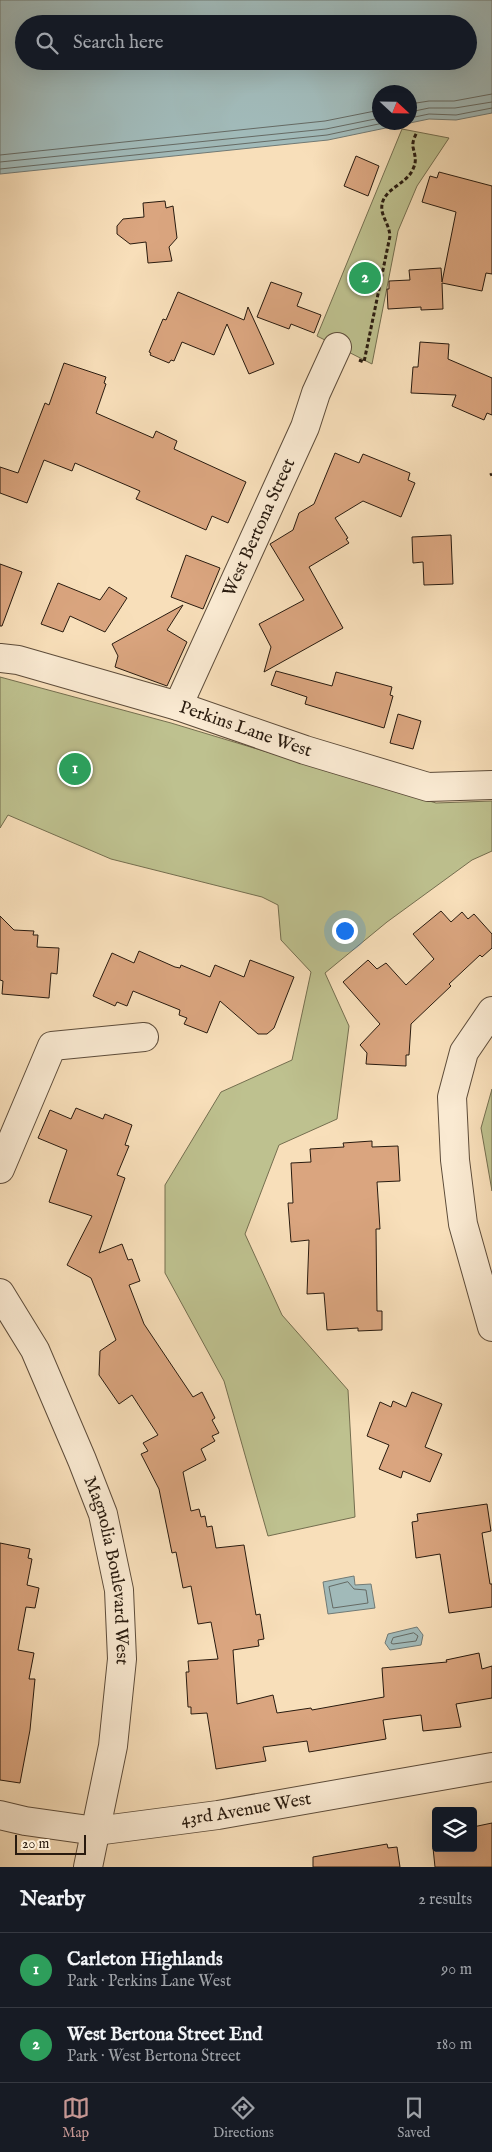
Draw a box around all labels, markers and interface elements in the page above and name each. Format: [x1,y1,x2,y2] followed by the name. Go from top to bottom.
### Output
[15,15,477,70] search box
[33,29,61,57] icon: search
[73,31,164,55] text: Search here
[372,85,417,130] north arrow
[349,259,381,297] pin: 2
[218,455,301,600] street label: West Bertona Street
[176,696,314,763] street label: Perkins Lane West
[59,750,91,788] pin: 1
[332,918,358,944] your location
[78,1473,133,1666] street label: Magnolia Boulevard West
[179,1787,313,1831] street label: 43rd Avenue West
[432,1807,477,1852] map controls
[432,1807,477,1852] button: layers
[15,1832,86,1855] scale bar
[22,1835,49,1853] text: 20 m
[20,1886,85,1913] text: Nearby
[418,1890,472,1910] text: 2 results
[67,1948,223,1972] text: Carleton Highlands
[33,1960,39,1980] text: 1
[441,1960,472,1980] text: 90 m
[67,1972,231,1992] text: Park · Perkins Lane West
[67,2023,262,2047] text: West Bertona Street End
[32,2035,40,2055] text: 2
[436,2035,472,2055] text: 180 m
[67,2047,241,2067] text: Park · West Bertona Street
[62,2094,90,2142] tab: Map
[213,2094,274,2142] tab: Directions
[397,2094,430,2142] tab: Saved

